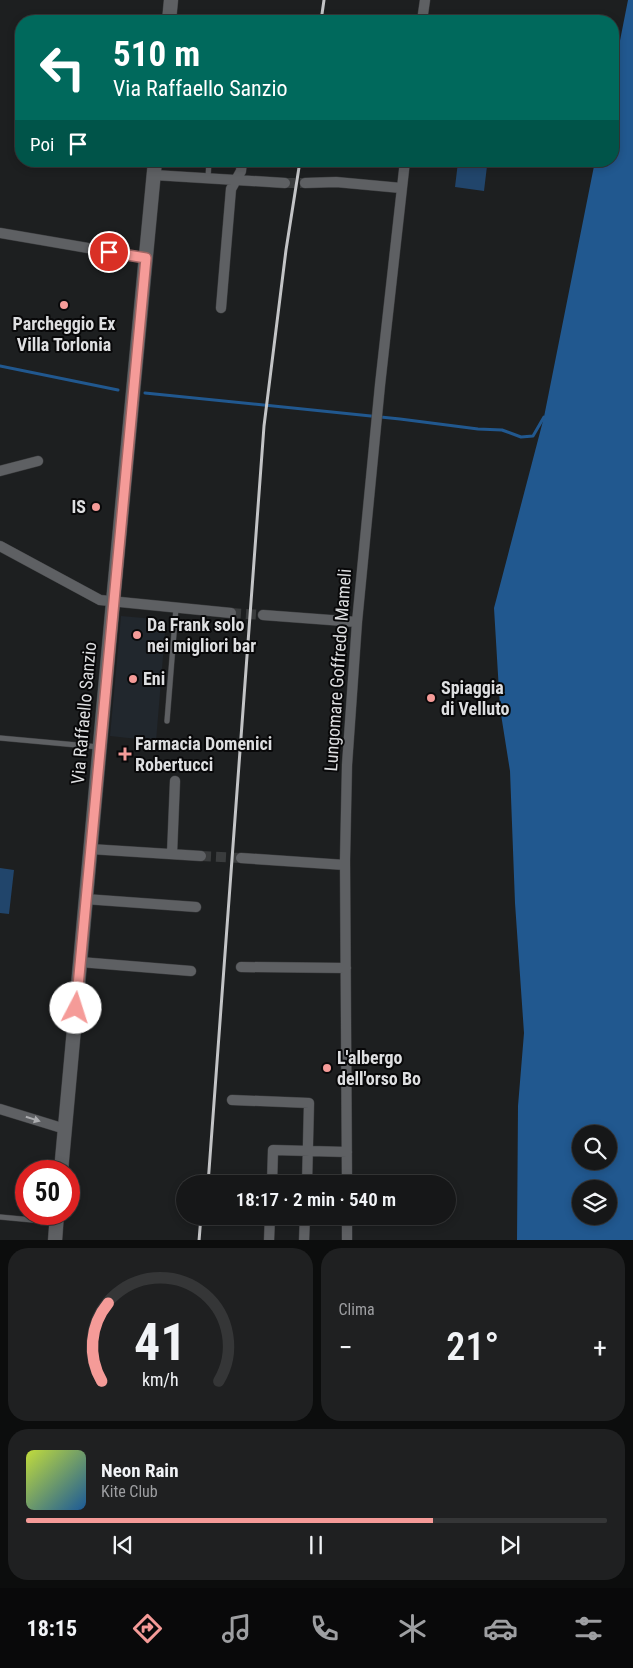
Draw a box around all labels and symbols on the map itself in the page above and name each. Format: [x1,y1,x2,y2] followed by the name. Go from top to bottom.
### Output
[88,231,130,273] pin
[58,299,70,311] marker: Parcheggio Ex Villa Torlonia
[13,313,115,355] place label: Parcheggio Ex Villa Torlonia
[71,496,86,517] place label: IS
[90,501,102,513] marker: IS
[320,568,355,772] street label: Lungomare Goffredo Mameli
[147,614,256,656] place label: Da Frank solo nei migliori bar
[131,629,143,641] marker: Da Frank solo nei migliori bar
[67,641,100,785] street label: Via Raffaello Sanzio
[143,668,165,689] place label: Eni
[127,673,139,685] marker: Eni
[441,677,509,719] place label: Spiaggia di Velluto
[425,692,437,704] marker: Spiaggia di Velluto
[135,733,272,775] place label: Farmacia Domenici Robertucci
[119,748,131,760] marker: Farmacia Domenici Robertucci
[49,981,101,1033] position arrow
[337,1047,421,1089] place label: L'albergo dell'orso Bo
[321,1062,333,1074] marker: L'albergo dell'orso Bo
[25,1115,40,1123] one-way arrow
[15,1160,80,1225] speed limit sign: 50

